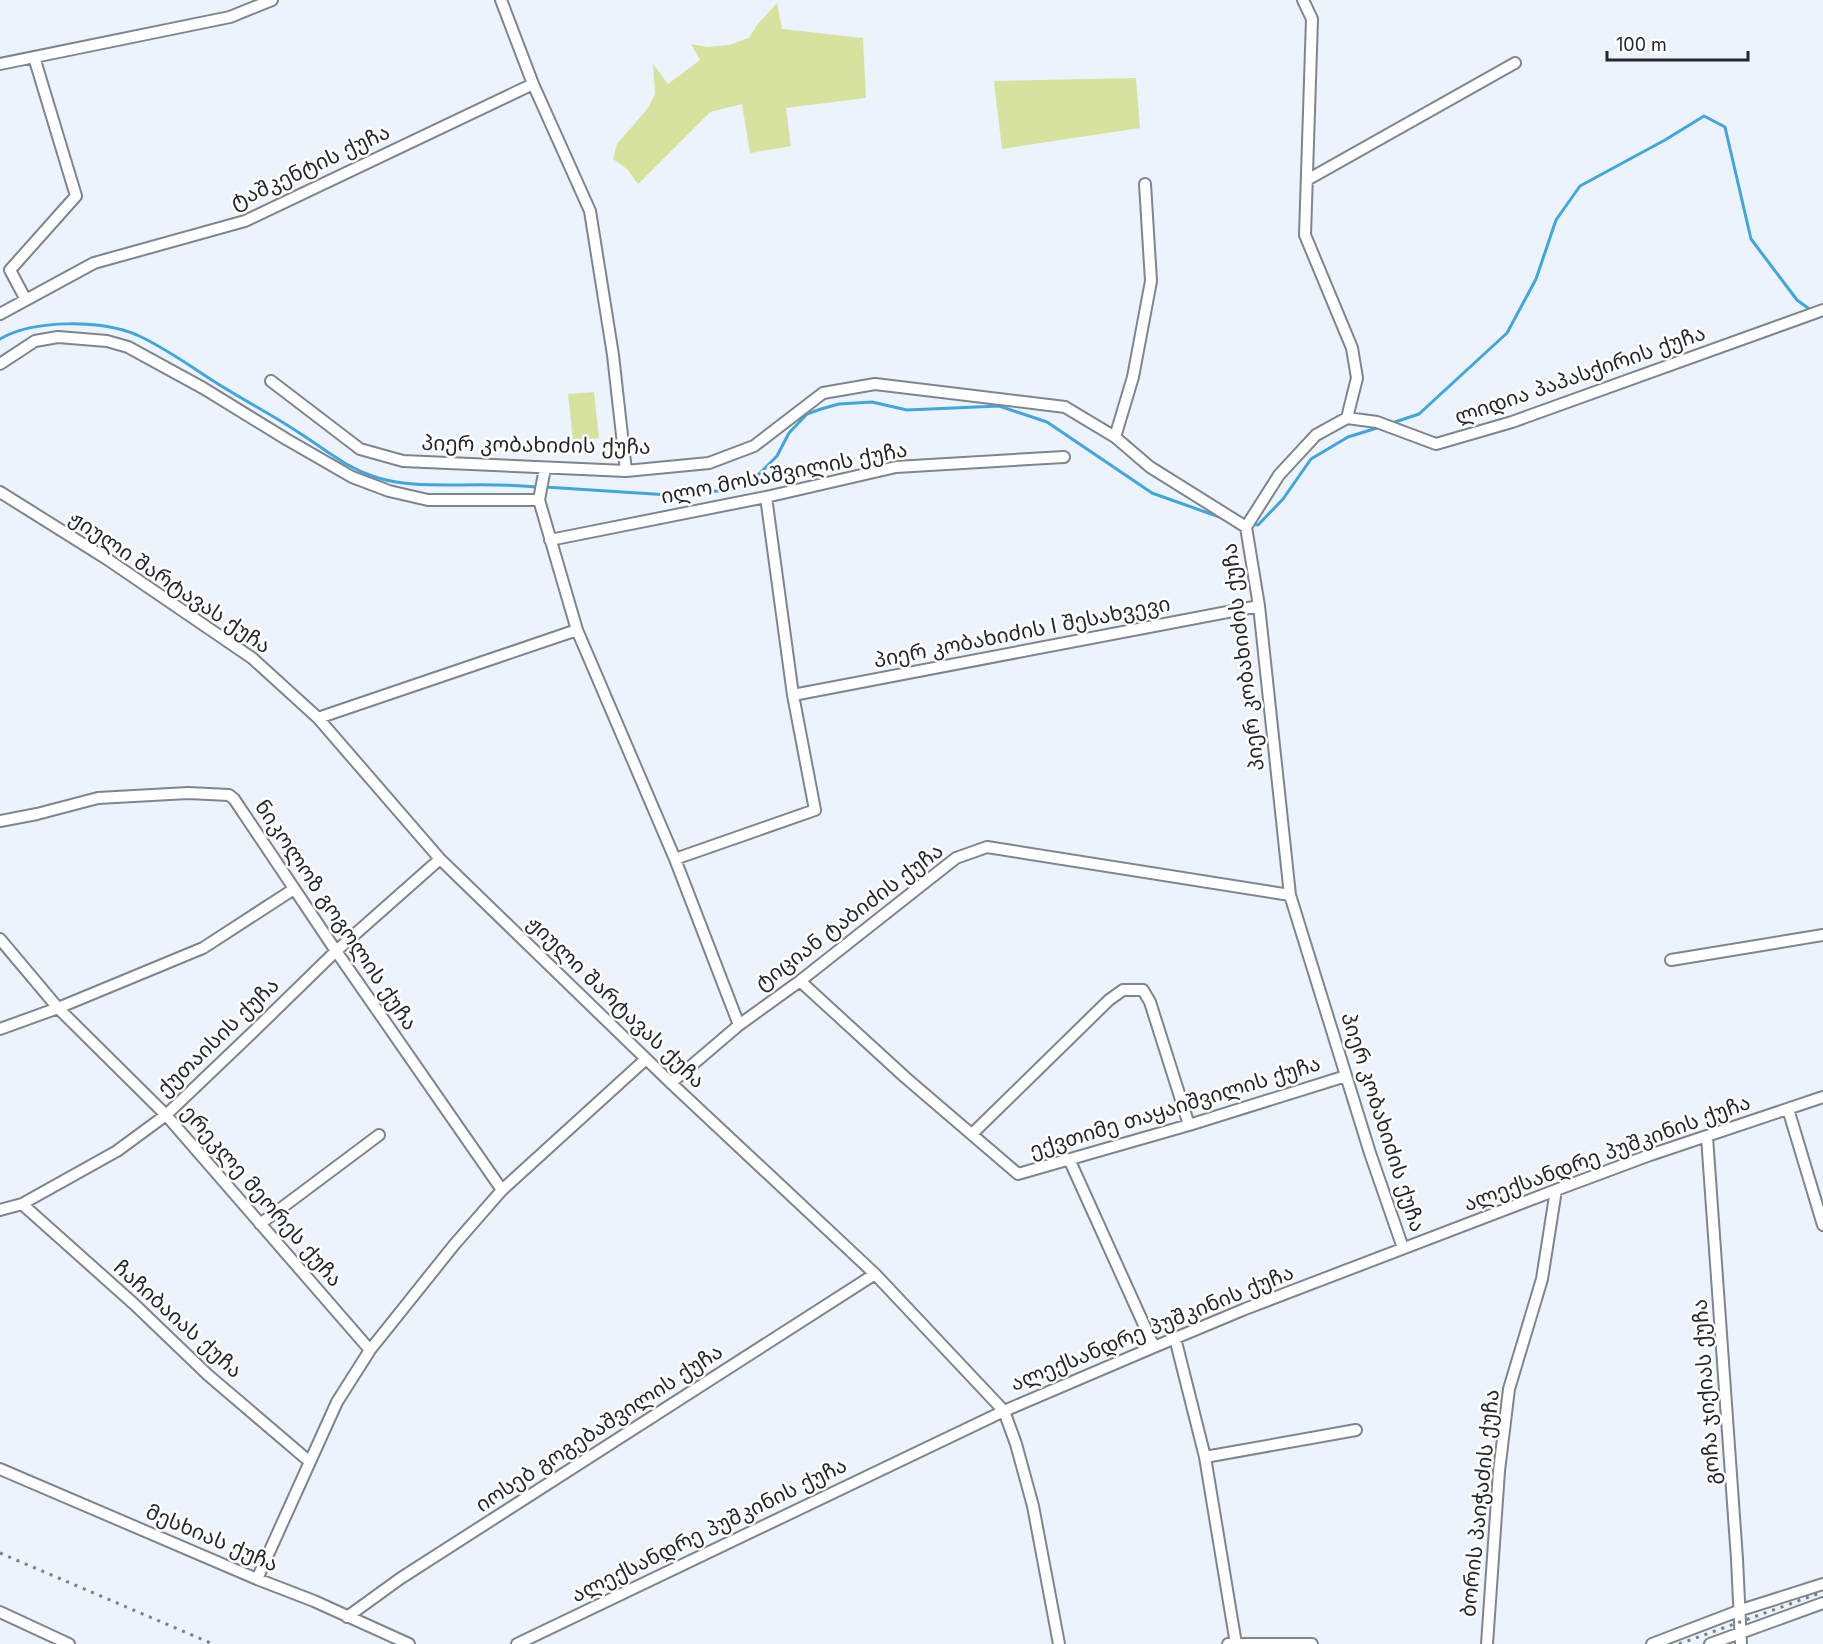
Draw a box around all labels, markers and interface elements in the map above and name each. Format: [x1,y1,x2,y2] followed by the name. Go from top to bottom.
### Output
[1607,24,1748,62] scale bar
[1616,34,1667,55] text: 100 m
[226,119,393,214] street label: ტაშკენტის ქუჩა
[1451,320,1709,430] street label: ლიდია პაპასქირის ქუჩა
[421,430,651,459] street label: პიერ კობახიძის ქუჩა
[659,436,909,510] street label: ილო მოსაშვილის ქუჩა
[64,505,276,659] street label: ჟიული შარტავას ქუჩა
[1216,542,1269,772] street label: პიერ კობახიძის ქუჩა
[872,590,1172,673] street label: პიერ კობახიძის I შესახვევი
[249,795,423,1035] street label: ნიკოლოზ გოგოლის ქუჩა
[750,838,948,996] street label: ტიციან ტაბიძის ქუჩა
[521,910,711,1094] street label: ჟიული შარტავას ქუჩა
[152,972,284,1101] street label: ქუთაისის ქუჩა
[1336,1009,1431,1235] street label: პიერ კობახიძის ქუჩა
[1026,1050,1324,1164] street label: ექვთიმე თაყაიშვილის ქუჩა
[1460,1089,1754,1217] street label: ალექსანდრე პუშკინის ქუჩა
[176,1100,348,1292] street label: ერეკლე მეორეს ქუჩა
[109,1254,248,1383] street label: ჩაჩიბაიას ქუჩა
[1007,1259,1297,1397] street label: ალექსანდრე პუშკინის ქუჩა
[1687,1298,1724,1486] street label: გოჩა ჯიქიას ქუჩა
[471,1338,727,1518] street label: იოსებ გოგებაშვილის ქუჩა
[1455,1388,1504,1618] street label: ბორის პაიჭაძის ქუჩა
[567,1452,851,1608] street label: ალექსანდრე პუშკინის ქუჩა
[142,1498,282,1577] street label: მესხიას ქუჩა

